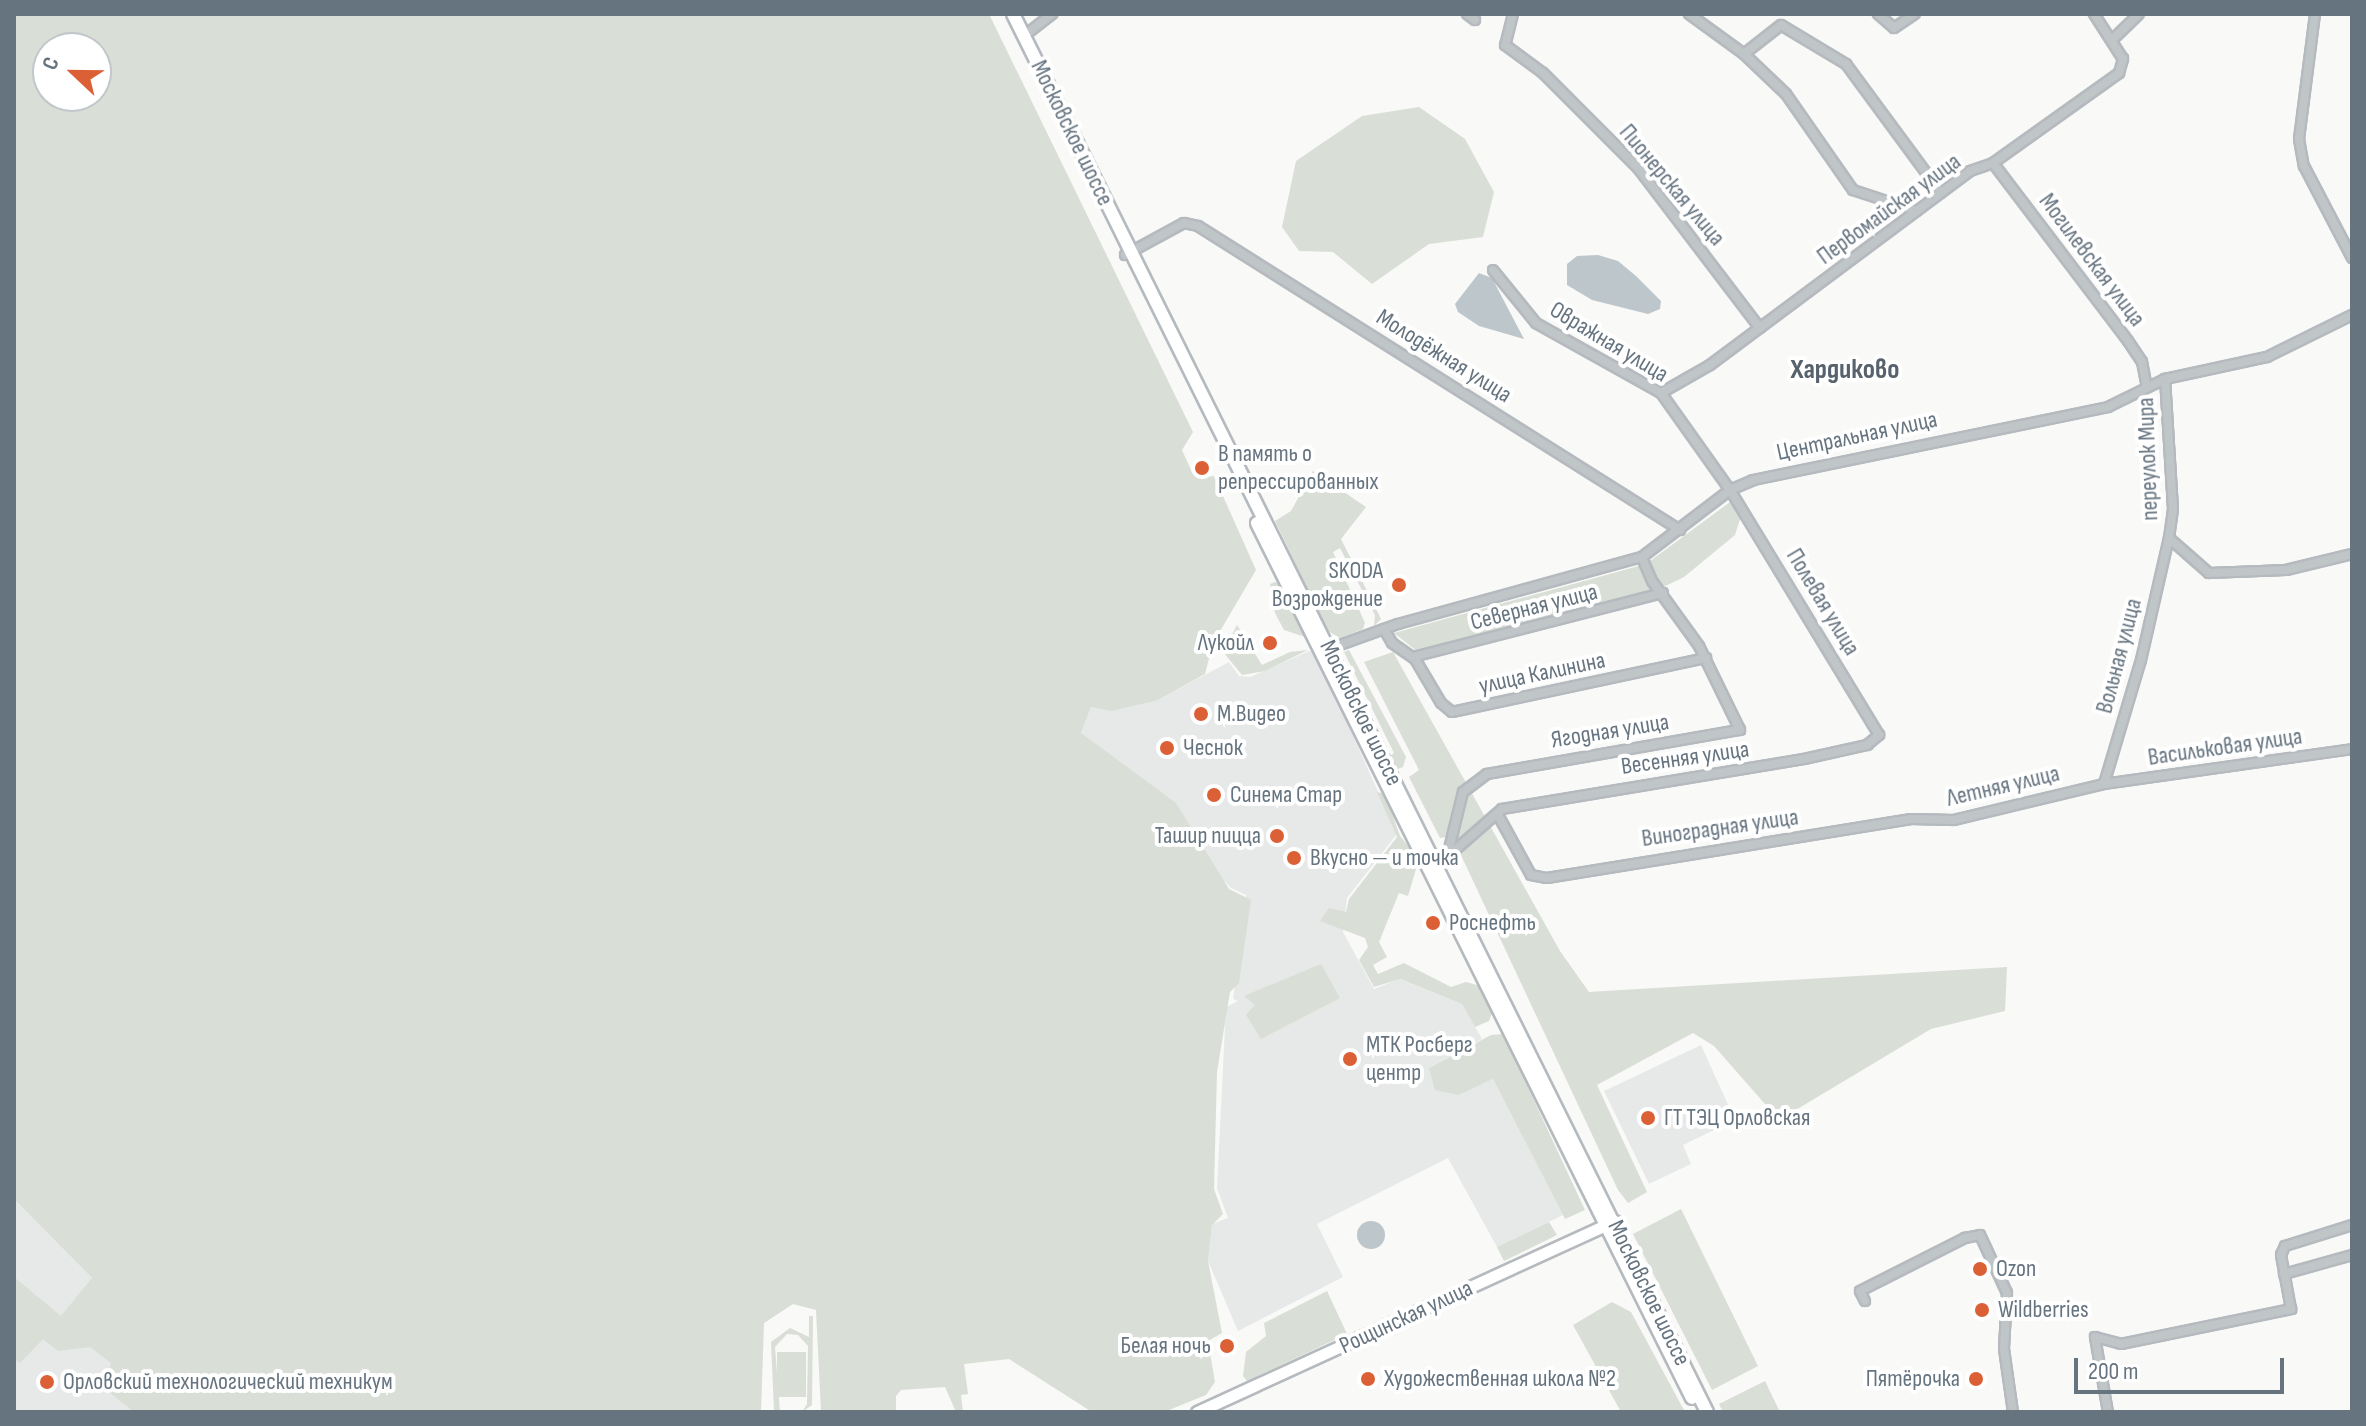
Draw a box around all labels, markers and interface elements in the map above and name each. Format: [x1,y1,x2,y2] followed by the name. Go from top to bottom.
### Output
[32,32,112,112] north arrow
[37,53,66,74] text: С
[1024,56,1120,210] street label: Московское шоссе
[1613,118,1731,252] street label: Пионерская улица
[1812,147,1966,271] street label: Первомайская улица
[2033,188,2151,332] street label: Могилевская улица
[1544,295,1674,389] street label: Овражная улица
[1371,303,1517,409] street label: Молодёжная улица
[1791,353,1899,387] district label: Хардиково
[2131,397,2165,521] street label: переулок Мира
[1774,405,1940,467] street label: Центральная улица
[1218,440,1378,496] place label: В память о репрессированных
[1193,459,1211,477] marker: В память о репрессированных
[1780,543,1866,661] street label: Полевая улица
[1272,557,1383,613] place label: SKODA Возрождение
[1390,576,1408,594] marker: SKODA Возрождение
[1467,577,1601,637] street label: Северная улица
[2090,595,2148,717] street label: Вольная улица
[1198,629,1254,657] place label: Лукойл
[1261,634,1279,652] marker: Лукойл
[1313,636,1409,790] street label: Московское шоссе
[1476,646,1608,700] street label: улица Калинина
[1217,700,1286,728] place label: М.Видео
[1192,705,1210,723] marker: М.Видео
[1549,707,1671,755] street label: Ягодная улица
[2146,722,2304,772] street label: Васильковая улица
[1183,734,1243,762] place label: Чеснок
[1619,735,1751,781] street label: Весенняя улица
[1158,739,1176,757] marker: Чеснок
[1944,759,2062,813] street label: Летняя улица
[1230,781,1342,809] place label: Синема Стар
[1205,786,1223,804] marker: Синема Стар
[1640,803,1800,853] street label: Виноградная улица
[1155,822,1261,850] place label: Ташир пицца
[1268,827,1286,845] marker: Ташир пицца
[1310,844,1459,872] place label: Вкусно — и точка
[1285,849,1303,867] marker: Вкусно — и точка
[1449,909,1536,937] place label: Роснефть
[1424,914,1442,932] marker: Роснефть
[1366,1031,1473,1087] place label: МТК Росберг центр
[1341,1050,1359,1068] marker: МТК Росберг центр
[1664,1104,1810,1132] place label: ГТ ТЭЦ Орловская
[1639,1109,1657,1127] marker: ГТ ТЭЦ Орловская
[1601,1216,1697,1370] street label: Московское шоссе
[1996,1255,2036,1283] place label: Ozon
[1971,1260,1989,1278] marker: Ozon
[1335,1274,1477,1360] street label: Рощинская улица
[1998,1296,2089,1324] place label: Wildberries
[1973,1301,1991,1319] marker: Wildberries
[1120,1332,1211,1360] place label: Белая ночь
[1218,1337,1236,1355] marker: Белая ночь
[2078,1342,2288,1392] scale bar
[2088,1357,2139,1386] text: 200 m
[1384,1365,1616,1393] place label: Художественная школа №2
[1866,1365,1960,1393] place label: Пятёрочка
[63,1368,393,1396] place label: Орловский технологический техникум
[1359,1370,1377,1388] marker: Художественная школа №2
[1967,1370,1985,1388] marker: Пятёрочка
[38,1373,56,1391] marker: Орловский технологический техникум

